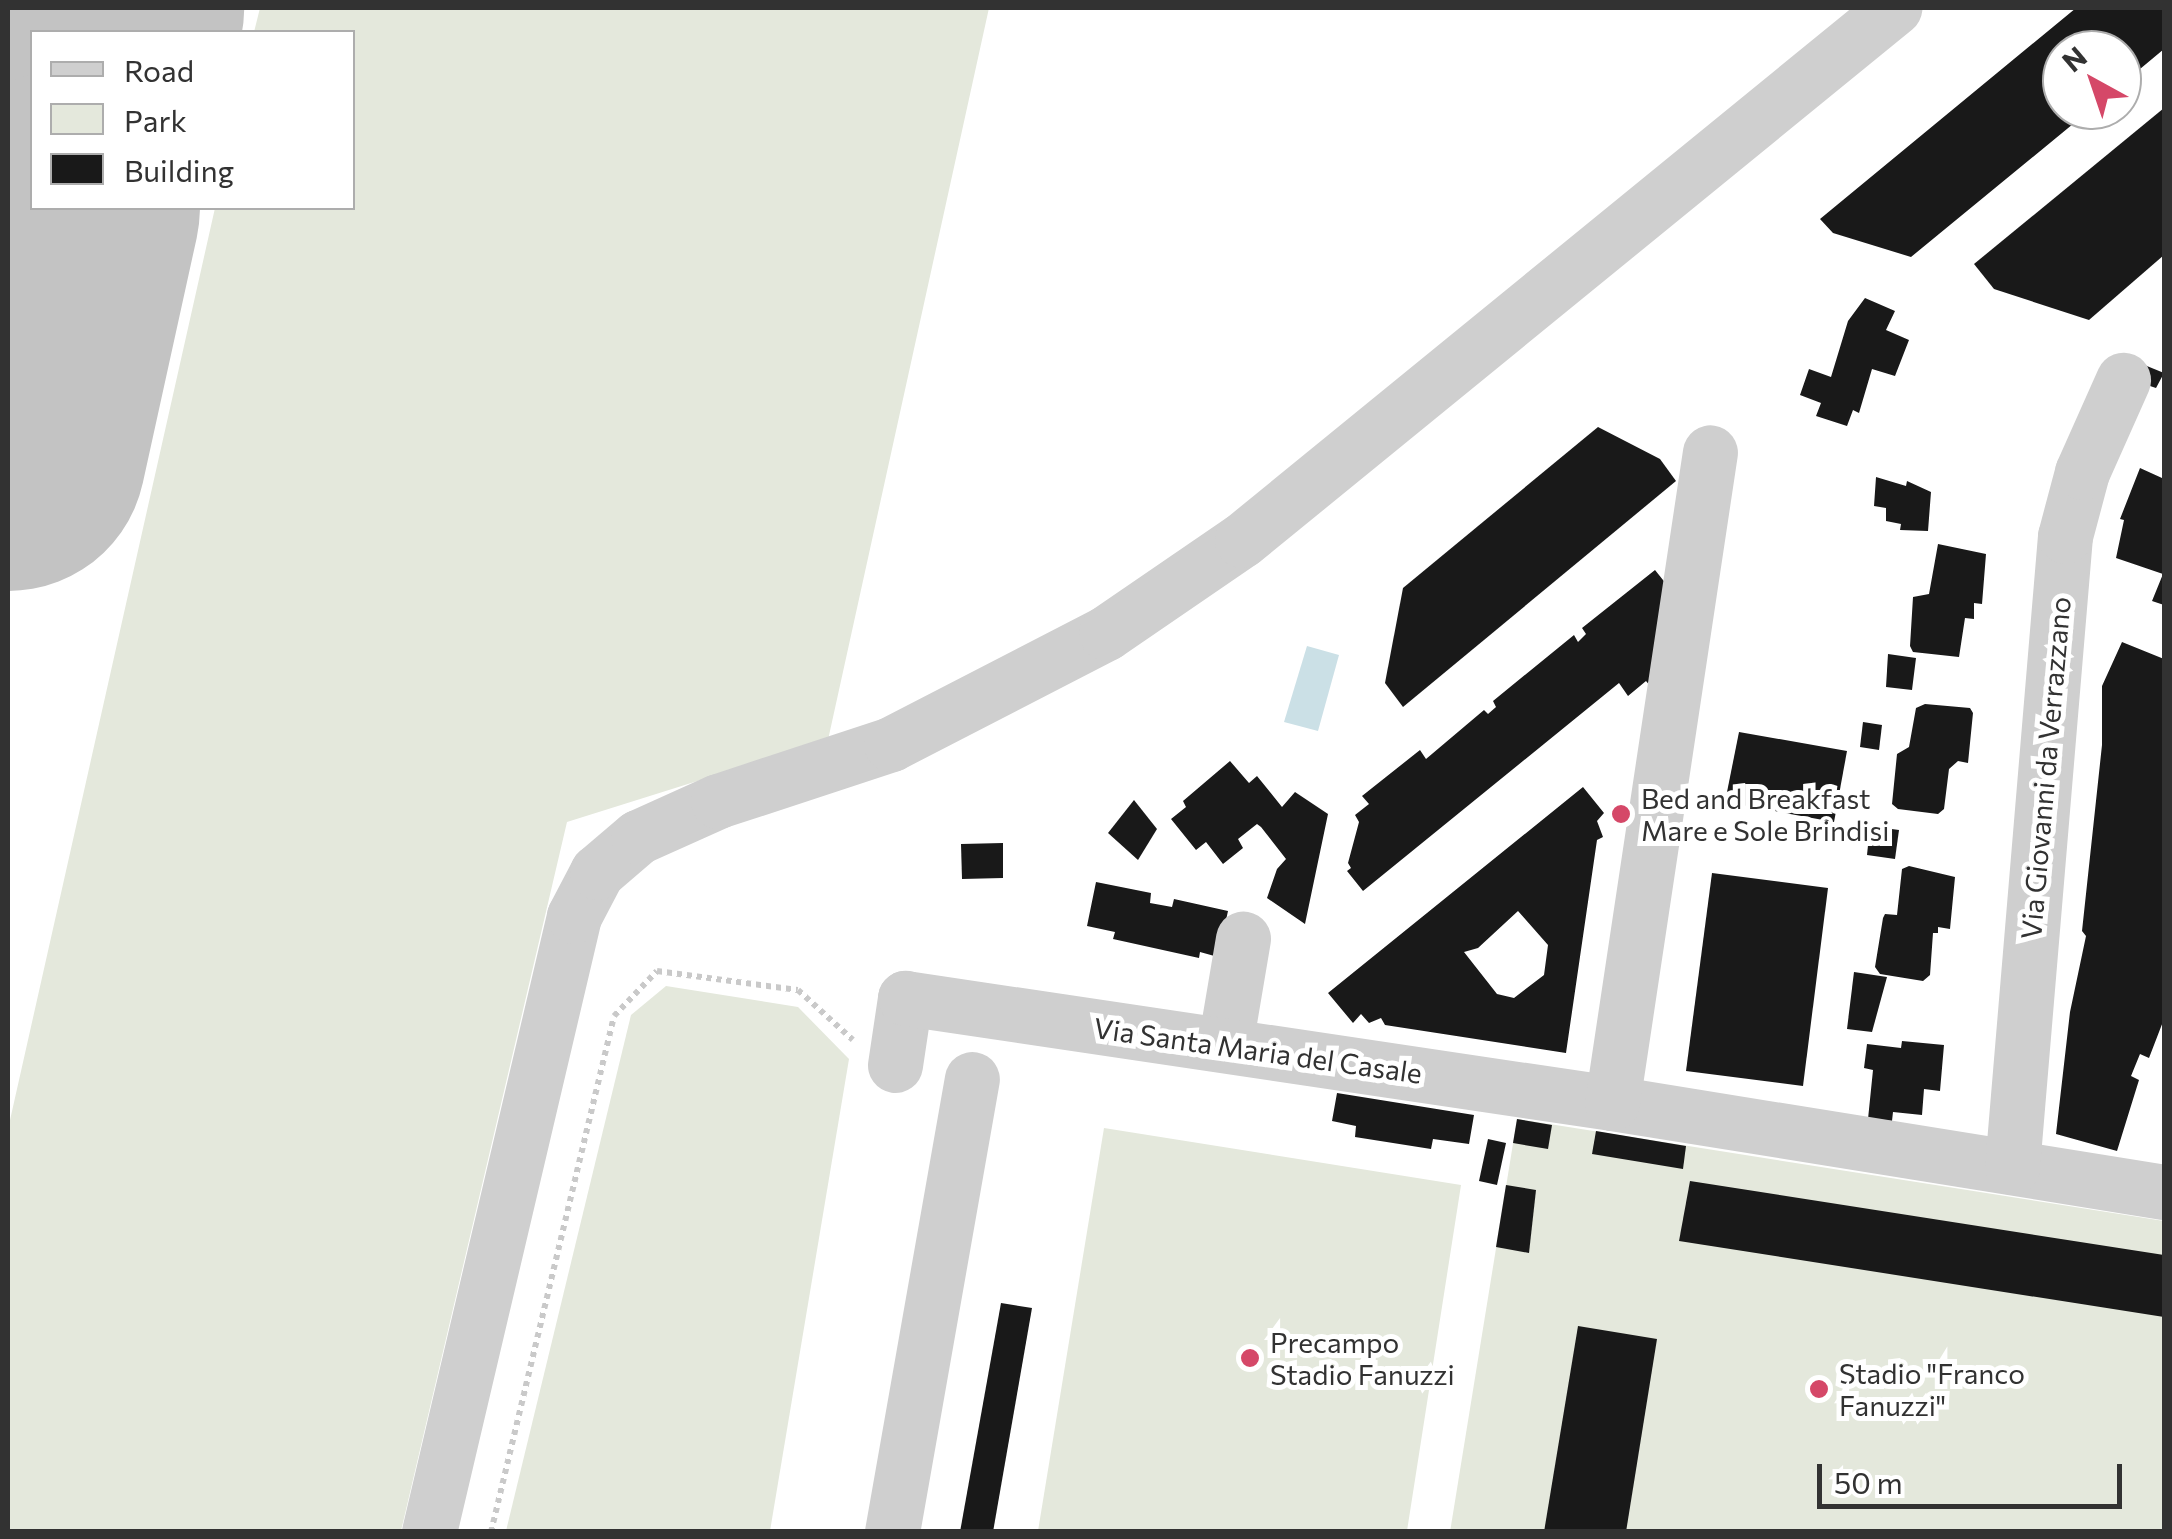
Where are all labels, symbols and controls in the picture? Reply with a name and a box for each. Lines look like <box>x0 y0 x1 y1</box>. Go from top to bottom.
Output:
legend <box>30 30 355 210</box>
north arrow <box>2042 30 2142 130</box>
text: N <box>2055 39 2093 78</box>
text: Road <box>124 51 194 88</box>
text: Park <box>124 101 187 138</box>
text: Building <box>124 151 234 188</box>
street label: Via Giovanni da Verrazzano <box>2013 595 2077 941</box>
place label: Bed and Breakfast Mare e Sole Brindisi <box>1641 781 1889 847</box>
marker: Bed and Breakfast Mare e Sole Brindisi <box>1610 803 1632 825</box>
street label: Via Santa Maria del Casale <box>1092 1010 1424 1090</box>
place label: Precampo Stadio Fanuzzi <box>1270 1325 1455 1391</box>
marker: Precampo Stadio Fanuzzi <box>1239 1347 1261 1369</box>
place label: Stadio "Franco Fanuzzi" <box>1839 1356 2025 1422</box>
marker: Stadio "Franco Fanuzzi" <box>1808 1378 1830 1400</box>
scale bar <box>1822 1444 2127 1506</box>
text: 50 m <box>1834 1463 1903 1500</box>

